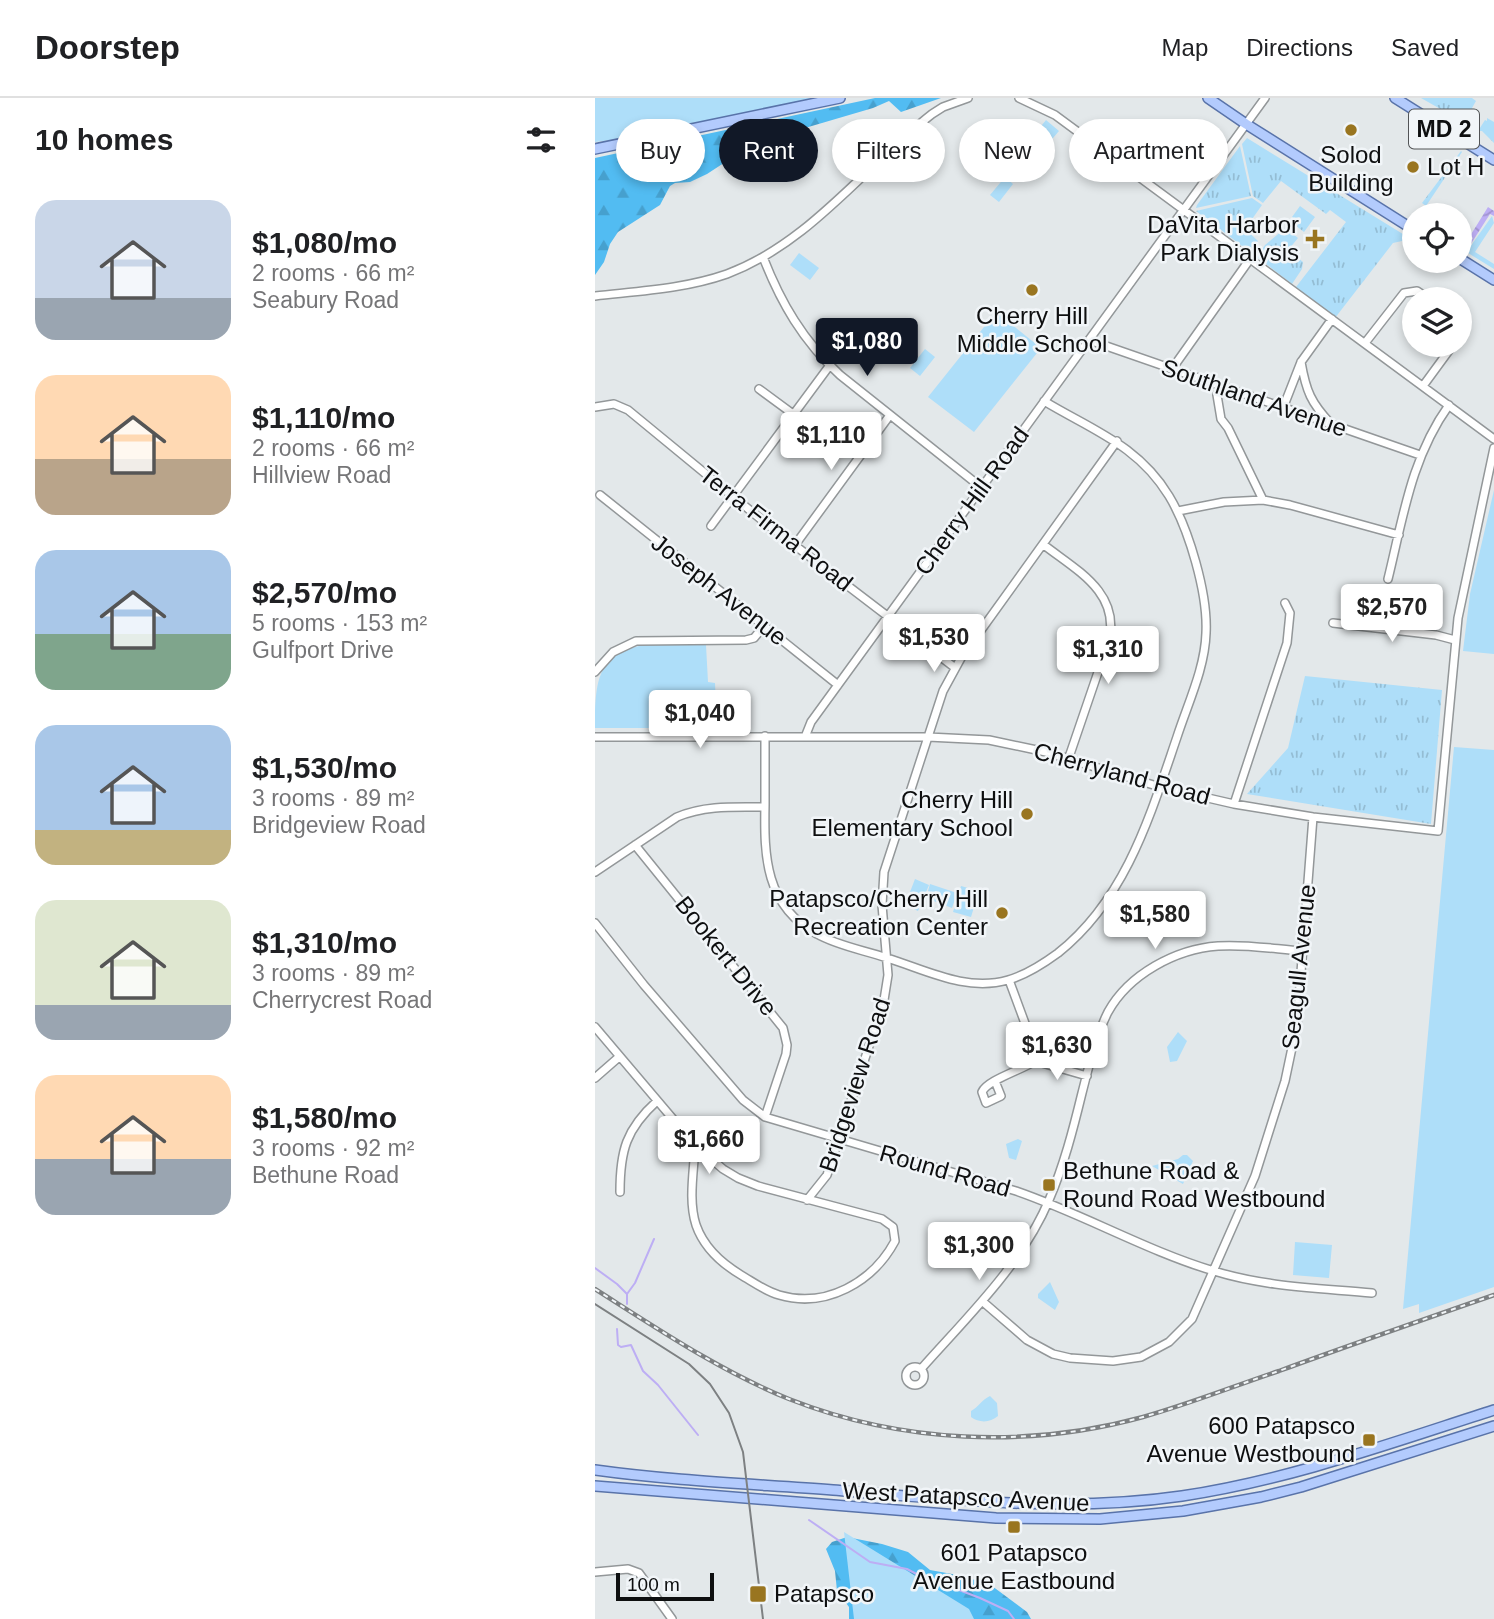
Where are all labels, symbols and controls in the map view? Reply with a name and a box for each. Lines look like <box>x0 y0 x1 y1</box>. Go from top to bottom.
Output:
text: Doorstep <box>35 29 180 66</box>
text: Map <box>1162 34 1208 61</box>
text: Directions <box>1246 34 1353 61</box>
text: Saved <box>1391 34 1459 61</box>
road number: MD 2 <box>1409 110 1479 148</box>
chip: Buy <box>616 119 705 182</box>
chip: Rent <box>719 119 818 182</box>
chip: Filters <box>832 119 945 182</box>
chip: New <box>959 119 1055 182</box>
chip: Apartment <box>1069 119 1228 182</box>
icon: filters <box>522 121 560 159</box>
marker: Solod Building <box>1343 122 1359 138</box>
text: 10 homes <box>35 123 173 156</box>
place label: Solod Building <box>1308 141 1394 196</box>
place label: Lot H <box>1427 153 1484 180</box>
marker: Lot H <box>1405 159 1421 175</box>
map controls <box>1402 203 1472 357</box>
button: locate <box>1402 203 1472 273</box>
place label: DaVita Harbor Park Dialysis <box>1147 211 1299 266</box>
text: $1,080/mo <box>252 226 397 259</box>
icon: home <box>91 228 175 312</box>
marker: DaVita Harbor Park Dialysis <box>1305 229 1325 249</box>
text: 2 rooms · 66 m² <box>252 260 414 286</box>
marker: Cherry Hill Middle School <box>1024 282 1040 298</box>
text: Seabury Road <box>252 287 399 313</box>
button: layers <box>1402 287 1472 357</box>
place label: Cherry Hill Middle School <box>957 302 1107 357</box>
pin: $1,080 <box>810 318 924 378</box>
text: $1,080 <box>832 328 902 354</box>
street label: Southland Avenue <box>1158 353 1350 442</box>
text: $1,110/mo <box>252 401 395 434</box>
icon: home <box>91 403 175 487</box>
pin: $1,110 <box>774 412 888 472</box>
text: $1,110 <box>796 422 866 448</box>
street label: Cherry Hill Road <box>909 422 1034 580</box>
text: 2 rooms · 66 m² <box>252 435 414 461</box>
street label: Terra Firma Road <box>694 460 858 597</box>
text: Hillview Road <box>252 462 391 488</box>
street label: Joseph Avenue <box>646 529 792 651</box>
text: $2,570/mo <box>252 576 397 609</box>
icon: home <box>91 578 175 662</box>
pin: $2,570 <box>1335 584 1449 644</box>
text: $2,570 <box>1357 594 1427 620</box>
text: 5 rooms · 153 m² <box>252 610 427 636</box>
pin: $1,530 <box>877 614 991 674</box>
text: $1,530 <box>899 624 969 650</box>
pin: $1,310 <box>1051 626 1165 686</box>
text: $1,310 <box>1073 636 1143 662</box>
text: Gulfport Drive <box>252 637 394 663</box>
pin: $1,040 <box>643 690 757 750</box>
text: $1,040 <box>665 700 735 726</box>
street label: Cherryland Road <box>1031 737 1213 810</box>
text: $1,530/mo <box>252 751 397 784</box>
icon: home <box>91 753 175 837</box>
text: 3 rooms · 89 m² <box>252 785 414 811</box>
place label: Cherry Hill Elementary School <box>812 786 1013 841</box>
marker: Cherry Hill Elementary School <box>1019 806 1035 822</box>
text: Bridgeview Road <box>252 812 426 838</box>
street label: Seagull Avenue <box>1276 883 1321 1051</box>
place label: Patapsco/Cherry Hill Recreation Center <box>769 885 988 940</box>
street label: Bookert Drive <box>670 891 783 1021</box>
pin: $1,580 <box>1098 892 1212 951</box>
text: $1,580 <box>1120 901 1190 927</box>
marker: Patapsco/Cherry Hill Recreation Center <box>994 905 1010 921</box>
text: $1,310/mo <box>252 926 397 959</box>
icon: home <box>91 928 175 1012</box>
text: 3 rooms · 89 m² <box>252 960 414 986</box>
text: Cherrycrest Road <box>252 987 432 1013</box>
street label: Bridgeview Road <box>814 994 895 1175</box>
pin: $1,630 <box>1000 1023 1114 1082</box>
text: $1,630 <box>1022 1032 1092 1058</box>
text: $1,580/mo <box>252 1101 397 1134</box>
icon: home <box>91 1103 175 1187</box>
pin: $1,660 <box>652 1116 766 1176</box>
text: $1,660 <box>674 1126 744 1152</box>
text: 3 rooms · 92 m² <box>252 1135 414 1161</box>
street label: Round Road <box>877 1139 1014 1202</box>
place label: Bethune Road & Round Road Westbound <box>1063 1157 1325 1212</box>
text: Bethune Road <box>252 1162 399 1188</box>
marker: Bethune Road & Round Road Westbound <box>1041 1177 1057 1193</box>
pin: $1,300 <box>922 1222 1036 1282</box>
text: $1,300 <box>944 1232 1014 1258</box>
place label: 600 Patapsco Avenue Westbound <box>1146 1412 1355 1467</box>
marker: 600 Patapsco Avenue Westbound <box>1361 1432 1377 1448</box>
street label: West Patapsco Avenue <box>842 1477 1090 1516</box>
marker: 601 Patapsco Avenue Eastbound <box>1006 1519 1022 1535</box>
place label: 601 Patapsco Avenue Eastbound <box>913 1539 1115 1594</box>
scale bar <box>616 1570 714 1602</box>
text: 100 m <box>627 1574 680 1595</box>
place label: Patapsco <box>774 1580 874 1607</box>
marker: Patapsco <box>748 1584 768 1604</box>

